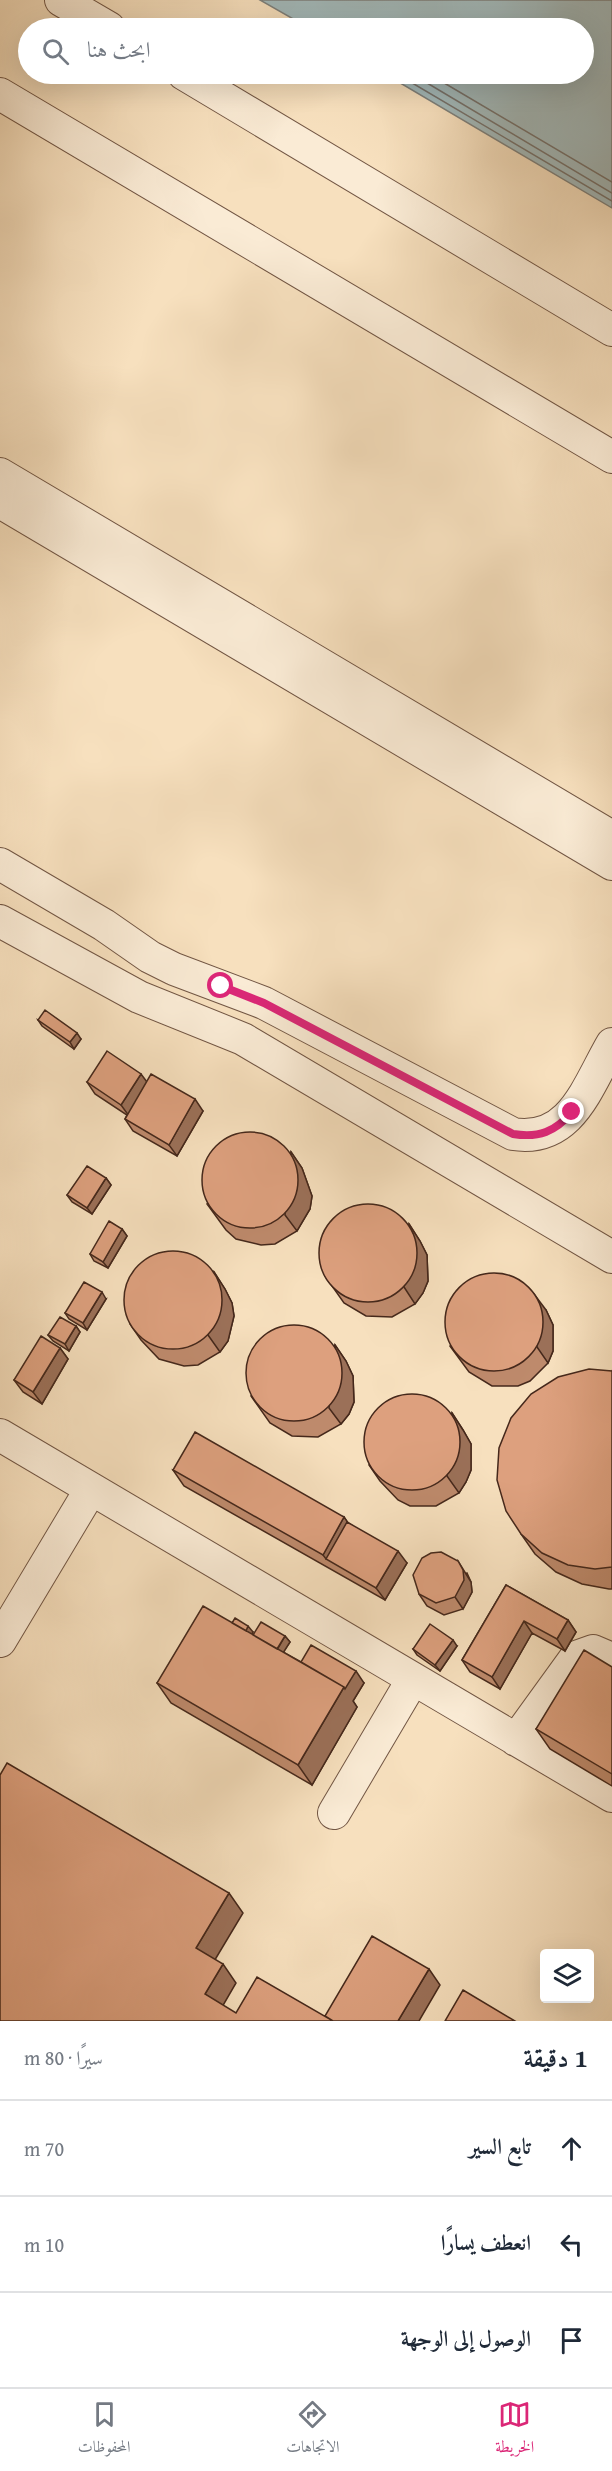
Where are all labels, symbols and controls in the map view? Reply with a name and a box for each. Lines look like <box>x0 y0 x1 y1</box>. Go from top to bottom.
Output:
search box <box>18 18 594 84</box>
text: ابحث هنا <box>87 33 151 65</box>
icon: search <box>39 35 72 68</box>
route start <box>207 972 233 998</box>
route end <box>558 1098 584 1124</box>
map controls <box>540 1949 594 2003</box>
button: layers <box>540 1949 594 2003</box>
text: 1 دقيقة <box>523 2038 588 2077</box>
text: سيرًا · 80 m <box>24 2043 103 2072</box>
text: تابع السير <box>469 2130 531 2162</box>
icon: ahead <box>555 2132 588 2165</box>
text: 70 m <box>24 2134 64 2163</box>
text: انعطف يسارًا <box>441 2226 531 2258</box>
icon: left <box>555 2228 588 2261</box>
text: 10 m <box>24 2230 64 2259</box>
text: الوصول إلى الوجهة <box>401 2322 531 2354</box>
icon: arrive <box>555 2324 588 2357</box>
tab: المحفوظات <box>78 2398 131 2462</box>
tab: الاتجاهات <box>286 2398 340 2462</box>
tab: الخريطة <box>495 2398 534 2462</box>

